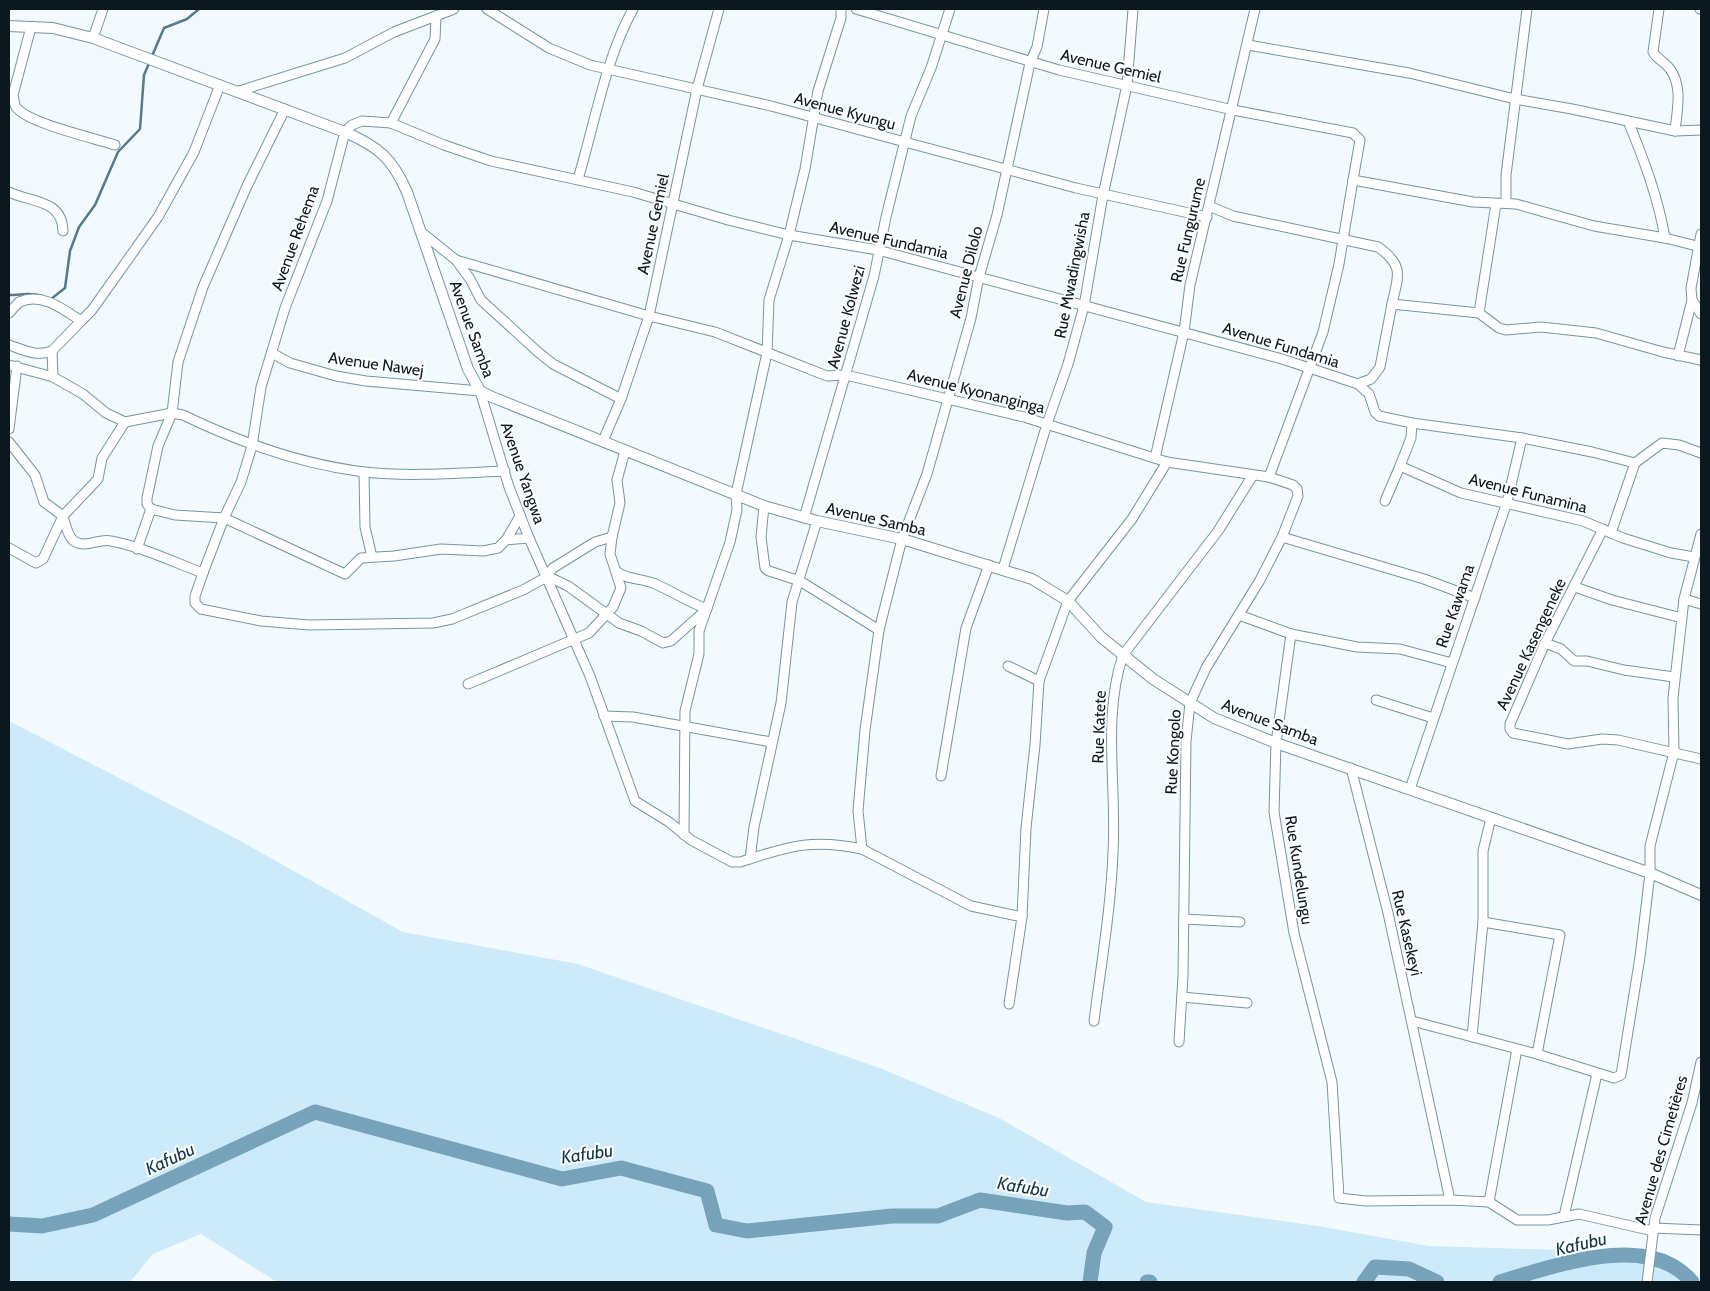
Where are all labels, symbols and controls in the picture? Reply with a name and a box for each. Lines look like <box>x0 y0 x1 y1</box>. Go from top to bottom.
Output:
street label: Avenue Gemiel <box>1059 45 1163 87</box>
street label: Avenue Kyungu <box>792 88 898 134</box>
street label: Avenue Gemiel <box>633 172 673 276</box>
street label: Rue Fungurume <box>1167 176 1209 284</box>
street label: Avenue Rehema <box>267 183 323 293</box>
street label: Rue Mwadingwisha <box>1050 210 1094 340</box>
street label: Avenue Fundamia <box>828 217 950 263</box>
street label: Avenue Dilolo <box>945 224 987 320</box>
street label: Avenue Kolwezi <box>823 263 869 371</box>
street label: Avenue Samba <box>446 278 498 380</box>
street label: Avenue Fundamia <box>1220 318 1342 372</box>
street label: Avenue Nawej <box>327 348 425 380</box>
street label: Avenue Kyonanginga <box>905 365 1047 417</box>
street label: Avenue Yangwa <box>497 420 549 527</box>
street label: Avenue Funamina <box>1467 469 1589 517</box>
street label: Avenue Samba <box>824 498 928 540</box>
street label: Rue Kawama <box>1432 561 1478 650</box>
street label: Avenue Kasengeneke <box>1492 575 1570 713</box>
street label: Rue Katete <box>1088 690 1110 764</box>
street label: Avenue Samba <box>1219 695 1321 749</box>
street label: Rue Kongolo <box>1161 709 1185 795</box>
street label: Rue Kundelungu <box>1281 814 1317 926</box>
street label: Rue Kasekeyi <box>1388 888 1426 978</box>
street label: Avenue des Cimetières <box>1631 1073 1691 1227</box>
water label: Kafubu <box>142 1138 198 1180</box>
water label: Kafubu <box>560 1139 614 1169</box>
water label: Kafubu <box>996 1172 1050 1202</box>
water label: Kafubu <box>1553 1227 1609 1261</box>

